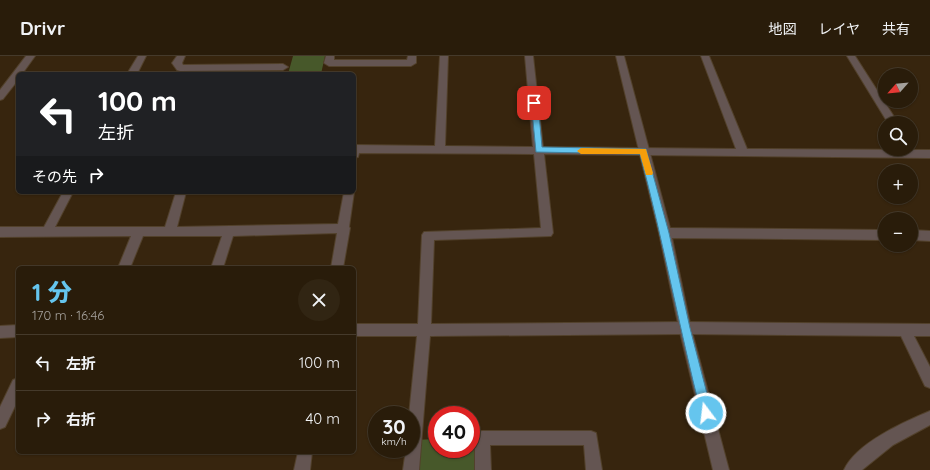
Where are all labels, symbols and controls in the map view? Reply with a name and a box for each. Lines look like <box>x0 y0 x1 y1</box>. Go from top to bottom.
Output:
text: Drivr <box>20 16 65 40</box>
text: 地図 <box>768 20 796 38</box>
text: レイヤ <box>818 20 860 38</box>
text: 共有 <box>882 20 910 38</box>
north arrow <box>878 68 918 108</box>
map controls <box>878 68 918 252</box>
text: 100 m <box>98 83 177 118</box>
pin <box>517 86 551 120</box>
icon: left <box>32 88 84 140</box>
icon: arrive <box>523 92 545 114</box>
button: search <box>878 116 918 156</box>
text: 左折 <box>98 121 134 144</box>
icon: right <box>85 164 107 186</box>
button: + <box>878 164 918 204</box>
text: その先 <box>32 167 77 186</box>
button: − <box>878 212 918 252</box>
text: 1 分 <box>32 277 72 307</box>
button: close <box>298 279 340 321</box>
text: 170 m · 16:46 <box>32 307 104 323</box>
icon: left <box>32 352 54 374</box>
text: 100 m <box>299 353 340 372</box>
text: 左折 <box>66 354 96 373</box>
position arrow <box>685 392 727 434</box>
speed limit sign: 40 <box>428 406 480 458</box>
icon: right <box>32 408 54 430</box>
text: 40 m <box>305 409 340 428</box>
text: 右折 <box>66 410 96 429</box>
text: 30 <box>382 414 406 439</box>
text: km/h <box>381 435 407 448</box>

